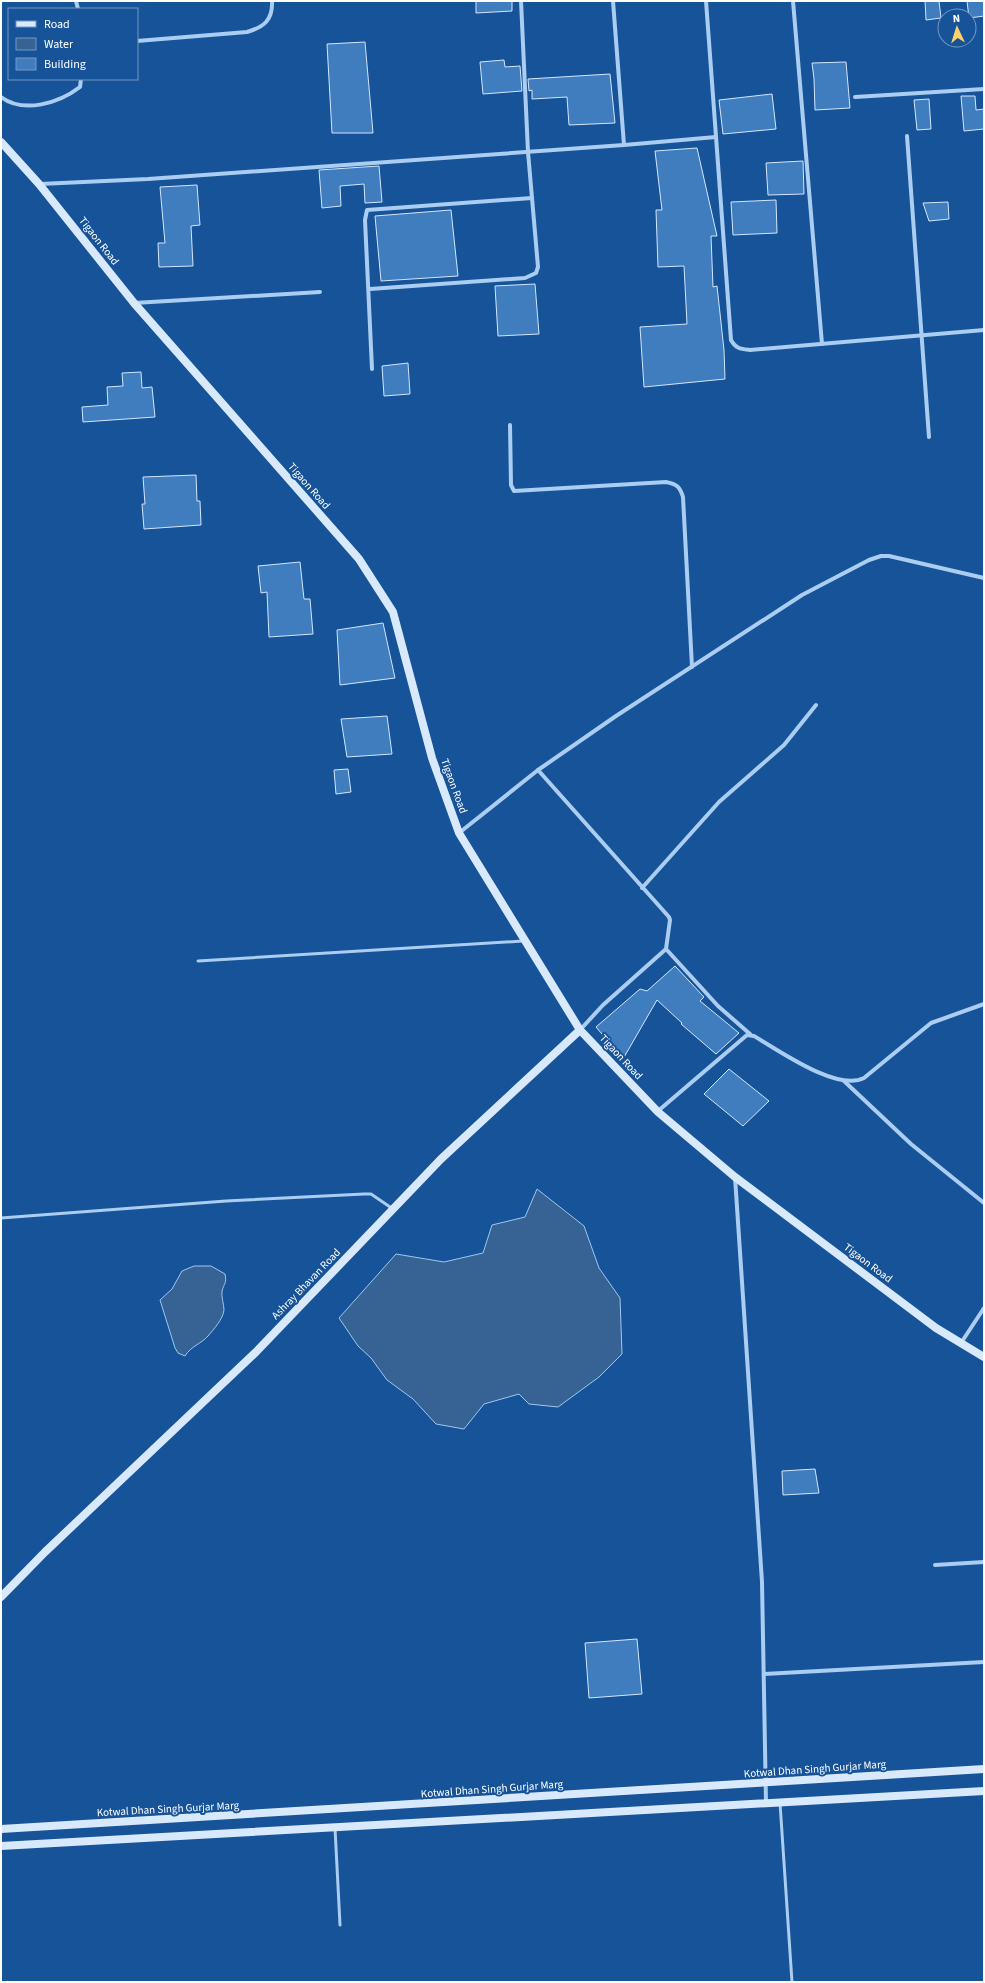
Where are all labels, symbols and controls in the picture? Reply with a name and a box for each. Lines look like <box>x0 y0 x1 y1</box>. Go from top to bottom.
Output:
legend <box>8 8 138 80</box>
north arrow <box>937 8 977 48</box>
text: N <box>952 11 961 26</box>
text: Road <box>44 16 70 33</box>
text: Water <box>44 36 74 53</box>
text: Building <box>44 56 86 73</box>
street label: Tigaon Road <box>75 214 123 268</box>
street label: Tigaon Road <box>285 459 333 513</box>
street label: Tigaon Road <box>437 757 471 815</box>
street label: Tigaon Road <box>596 1031 646 1083</box>
street label: Tigaon Road <box>841 1240 895 1286</box>
street label: Ashray Bhavan Road <box>268 1245 344 1323</box>
street label: Kotwal Dhan Singh Gurjar Marg <box>743 1757 887 1781</box>
street label: Kotwal Dhan Singh Gurjar Marg <box>420 1777 564 1801</box>
street label: Kotwal Dhan Singh Gurjar Marg <box>96 1798 240 1820</box>

